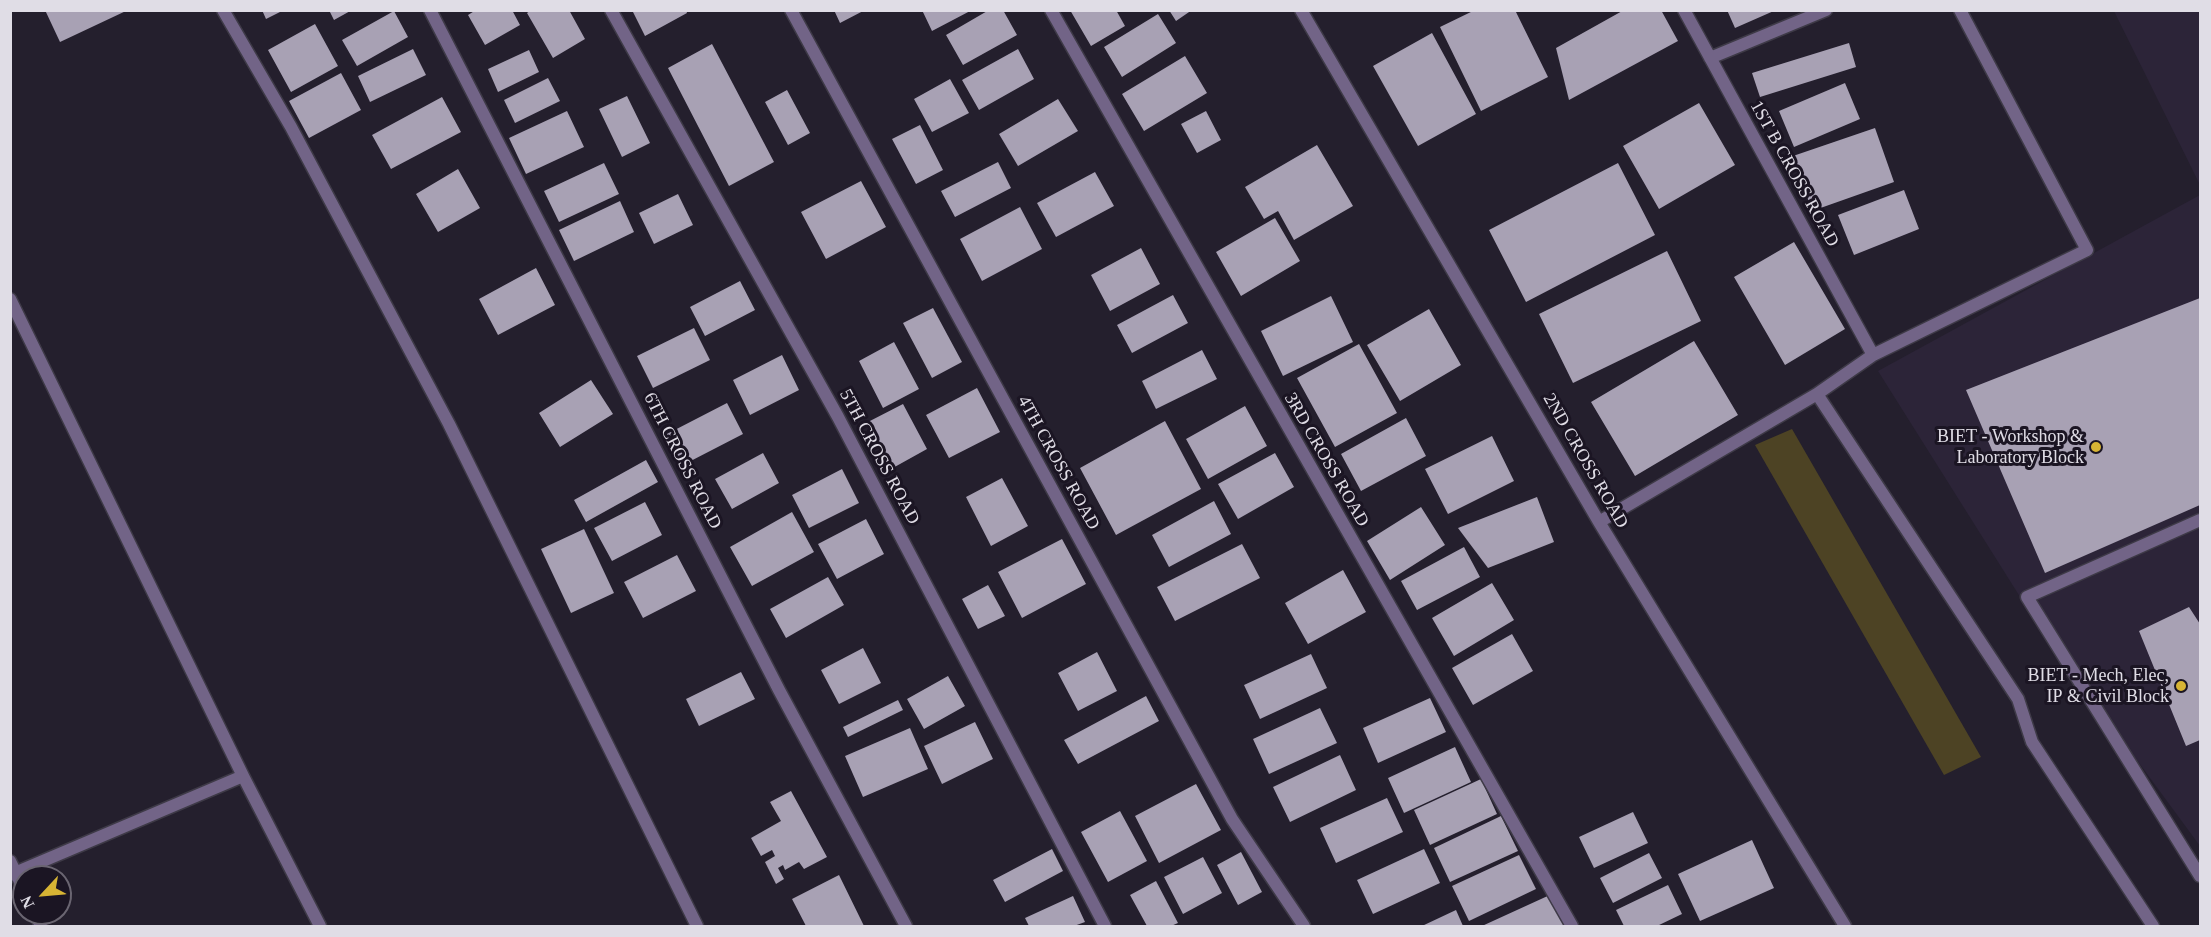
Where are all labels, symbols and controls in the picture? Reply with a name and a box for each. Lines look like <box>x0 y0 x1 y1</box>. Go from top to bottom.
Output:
street label: 1ST B CROSS ROAD <box>1745 97 1843 251</box>
street label: 5TH CROSS ROAD <box>834 386 924 528</box>
street label: 6TH CROSS ROAD <box>638 389 726 533</box>
street label: 3RD CROSS ROAD <box>1279 389 1373 531</box>
street label: 2ND CROSS ROAD <box>1538 390 1632 532</box>
street label: 4TH CROSS ROAD <box>1012 392 1104 534</box>
place label: BIET - Workshop & Laboratory Block <box>1937 426 2084 468</box>
marker: BIET - Workshop & Laboratory Block <box>2089 440 2103 454</box>
place label: BIET - Mech, Elec, IP & Civil Block <box>2028 665 2169 708</box>
marker: BIET - Mech, Elec, IP & Civil Block <box>2174 679 2188 693</box>
north arrow <box>12 865 72 925</box>
text: N <box>17 893 37 911</box>

